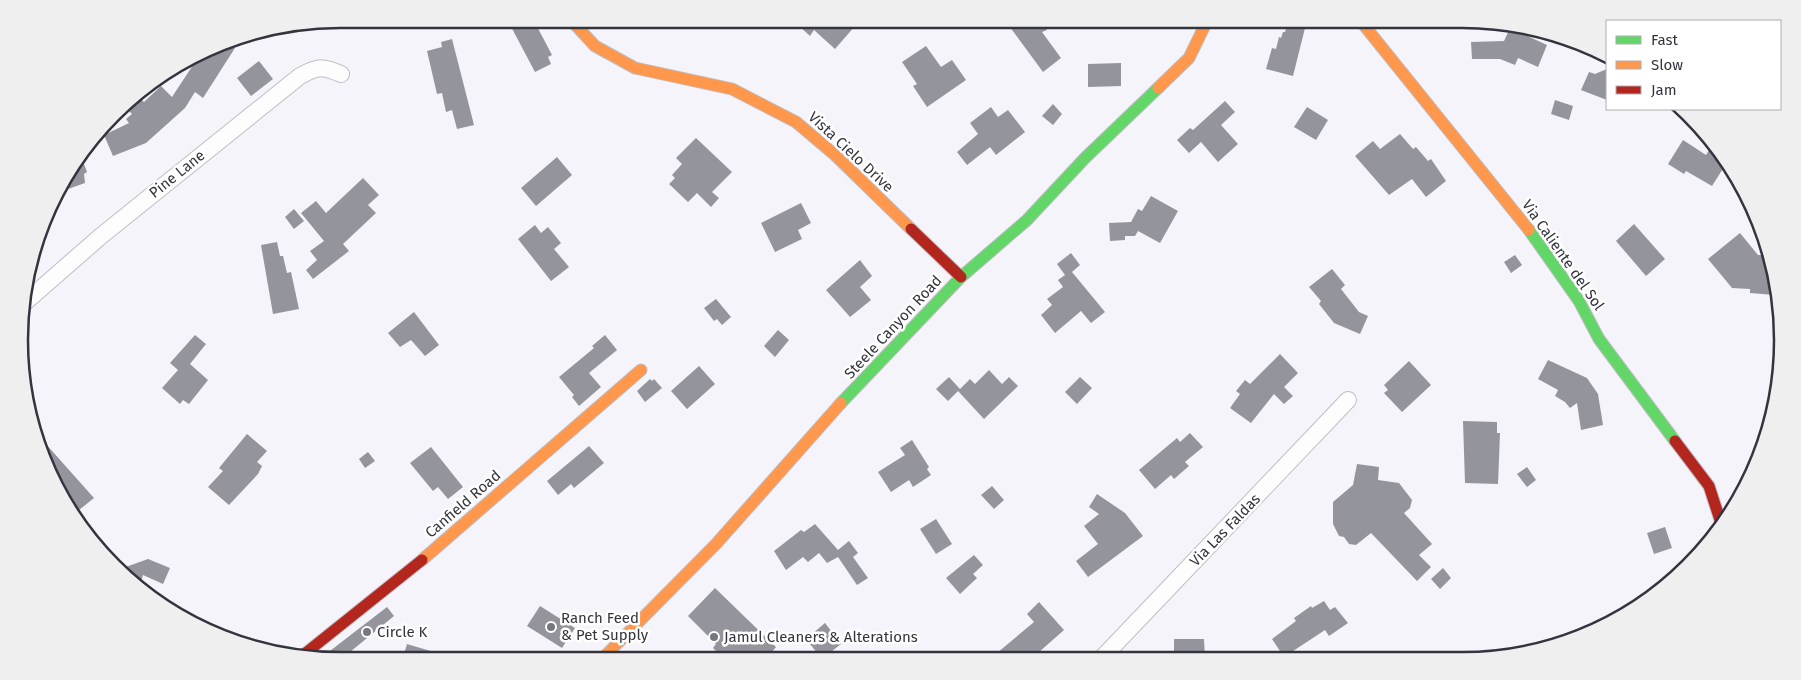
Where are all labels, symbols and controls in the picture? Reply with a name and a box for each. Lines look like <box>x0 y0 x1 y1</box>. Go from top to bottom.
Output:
legend <box>1606 20 1781 110</box>
text: Fast <box>1651 31 1678 49</box>
text: Slow <box>1651 56 1683 74</box>
text: Jam <box>1651 81 1677 99</box>
street label: Vista Cielo Drive <box>805 108 897 196</box>
street label: Pine Lane <box>146 146 208 202</box>
street label: Via Caliente del Sol <box>1518 196 1608 314</box>
street label: Steele Canyon Road <box>840 272 946 382</box>
street label: Canfield Road <box>422 466 504 542</box>
street label: Via Las Faldas <box>1186 490 1264 570</box>
place label: Ranch Feed & Pet Supply <box>561 609 649 644</box>
marker: Ranch Feed & Pet Supply <box>545 621 557 633</box>
place label: Circle K <box>377 623 428 641</box>
marker: Circle K <box>361 626 373 638</box>
place label: Jamul Cleaners & Alterations <box>724 628 918 646</box>
marker: Jamul Cleaners & Alterations <box>708 631 720 643</box>

